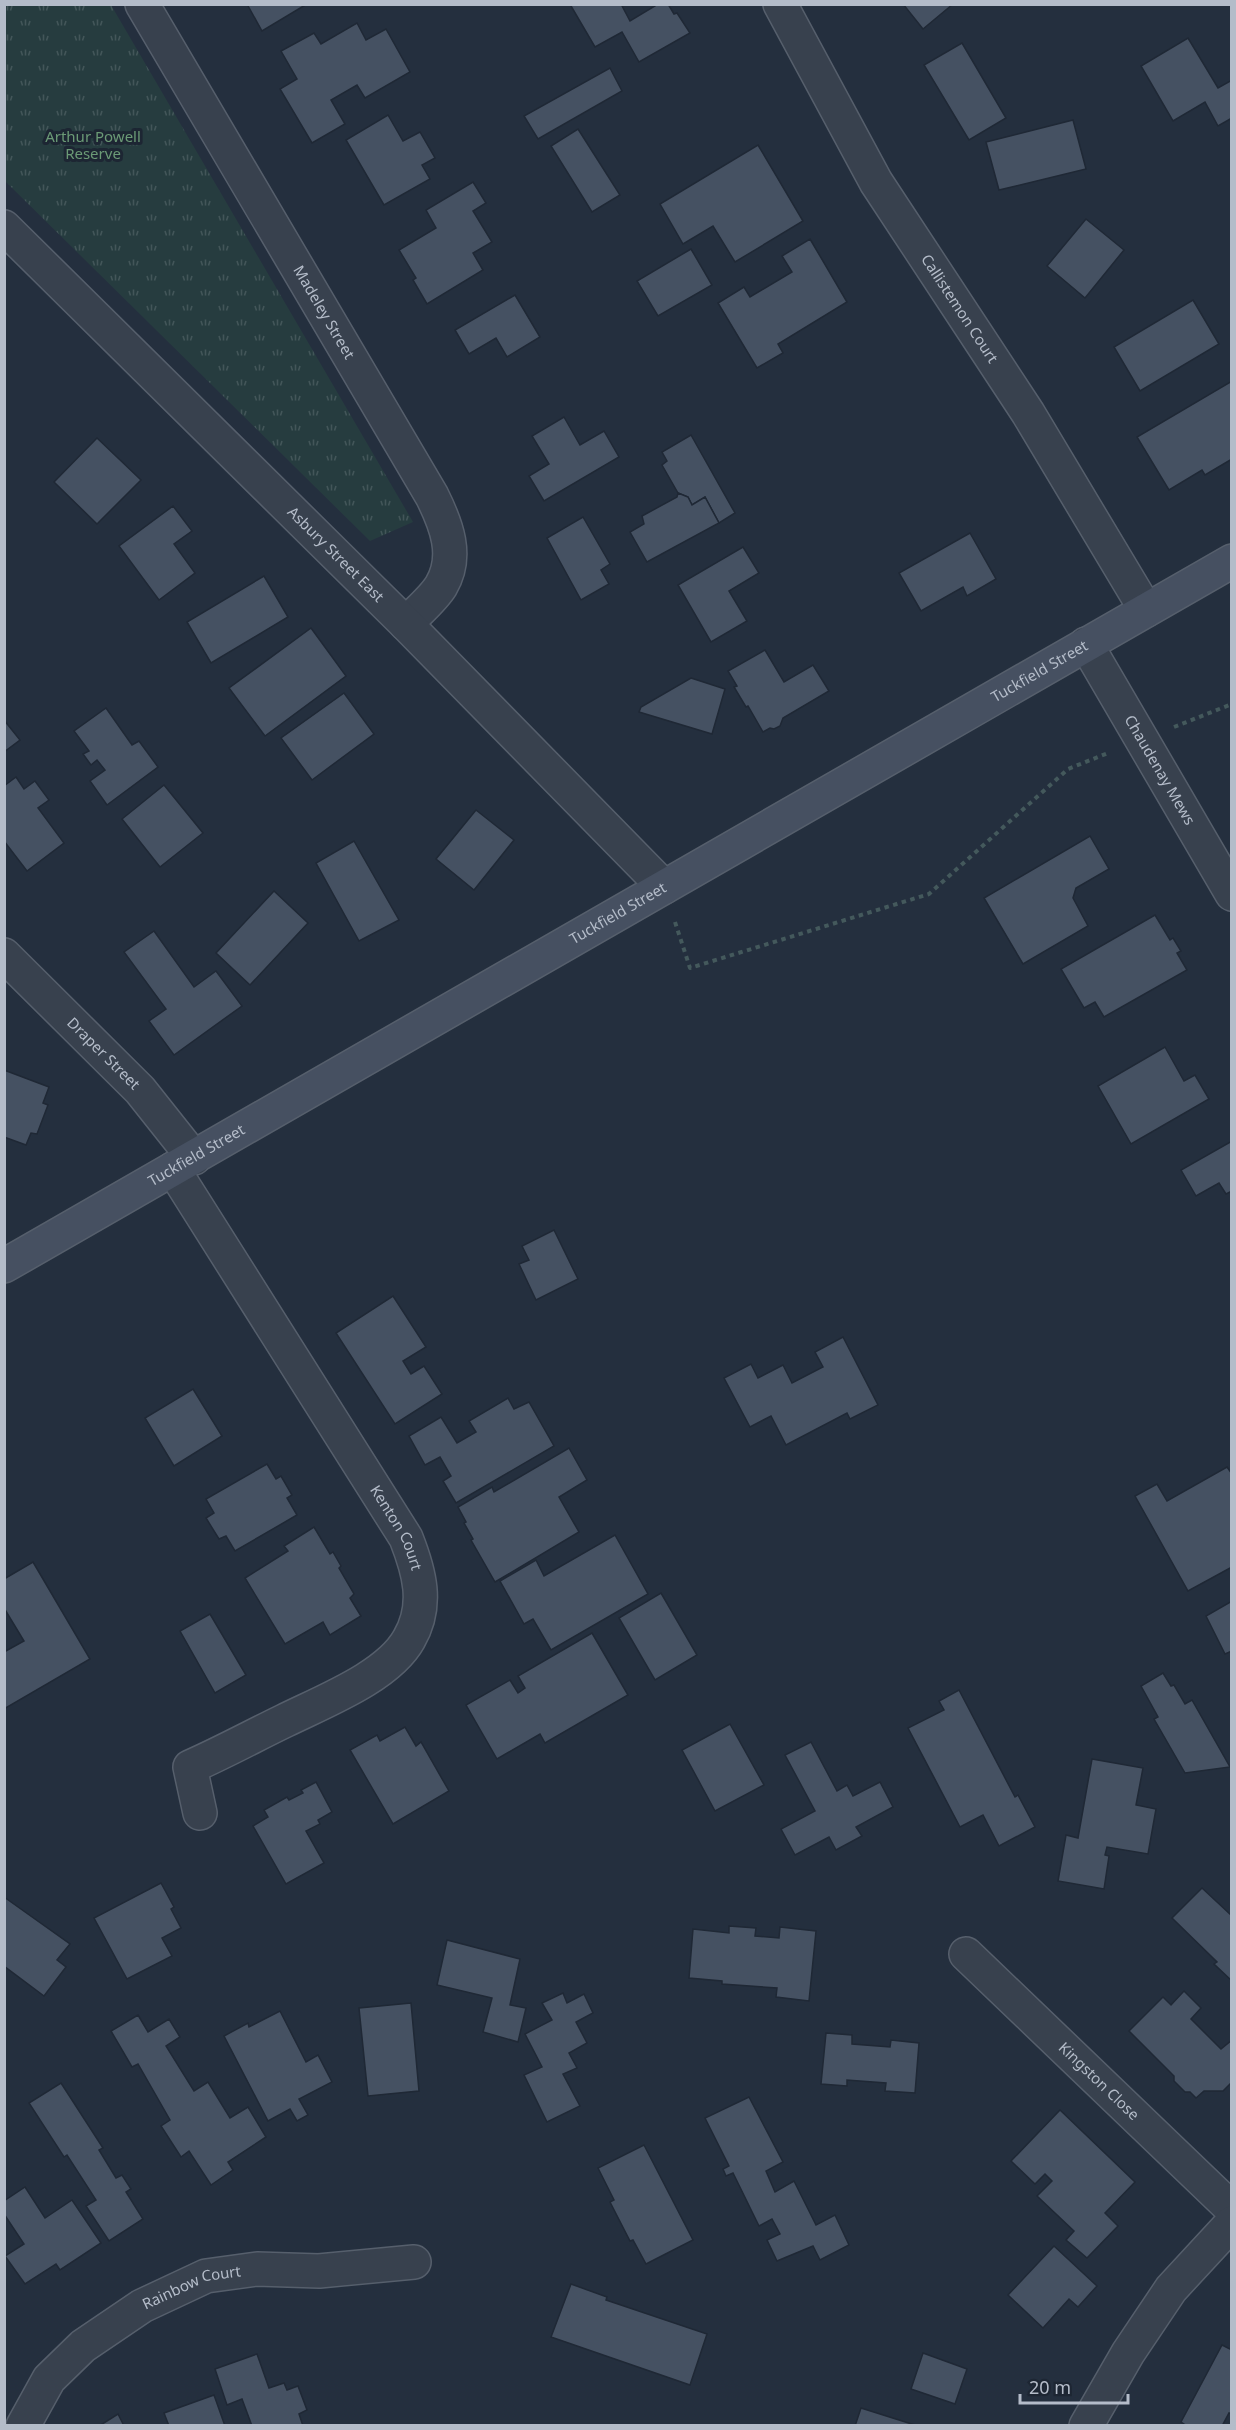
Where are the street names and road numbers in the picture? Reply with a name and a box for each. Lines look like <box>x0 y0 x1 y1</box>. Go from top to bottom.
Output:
street label: Callistemon Court <box>917 250 1004 367</box>
street label: Madeley Street <box>289 261 360 363</box>
street label: Asbury Street East <box>284 502 389 606</box>
street label: Tuckfield Street <box>987 635 1092 706</box>
street label: Chaudenay Mews <box>1121 711 1200 828</box>
street label: Tuckfield Street <box>565 877 670 948</box>
street label: Draper Street <box>63 1012 145 1094</box>
street label: Tuckfield Street <box>144 1119 249 1190</box>
street label: Kenton Court <box>366 1481 427 1573</box>
street label: Kingston Close <box>1055 2037 1144 2124</box>
street label: Rainbow Court <box>139 2260 242 2313</box>

